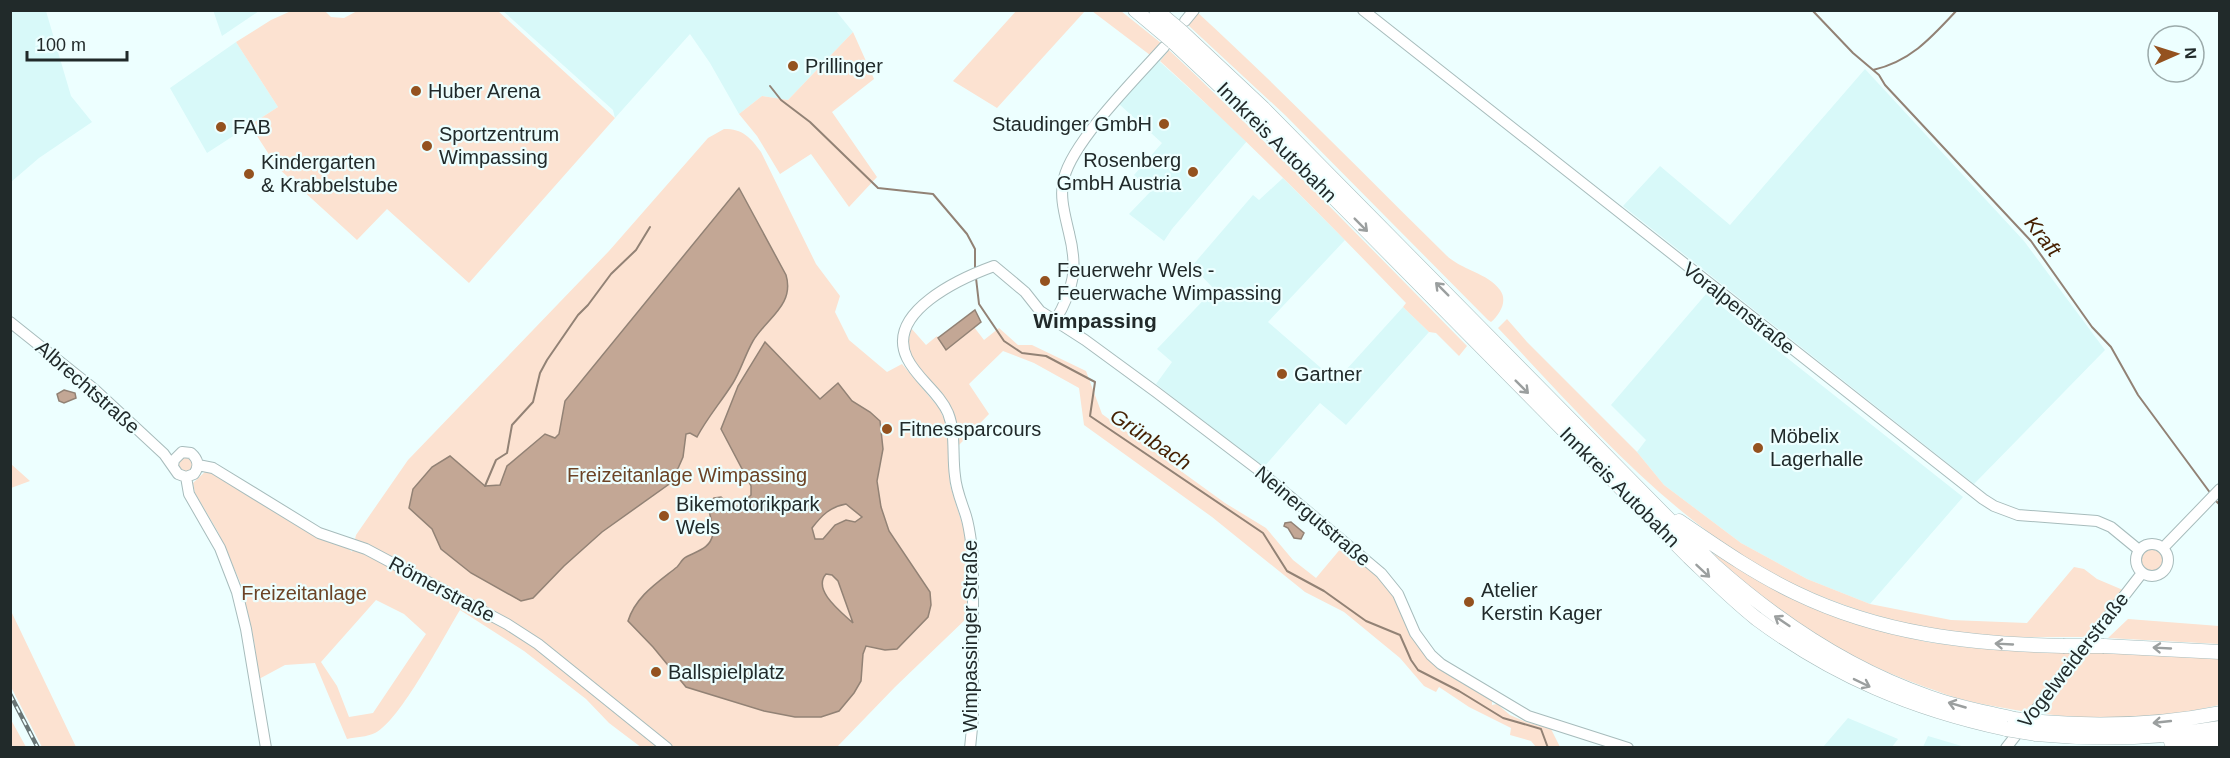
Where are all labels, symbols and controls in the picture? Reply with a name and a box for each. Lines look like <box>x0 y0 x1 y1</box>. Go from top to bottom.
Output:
scale bar <box>27 24 128 62</box>
north arrow <box>2146 24 2206 84</box>
text: 100 m <box>36 35 86 55</box>
text: N <box>2182 47 2199 59</box>
place label: Prillinger <box>805 55 883 77</box>
marker: Prillinger <box>786 59 800 73</box>
street label: Innkreis Autobahn <box>1213 78 1341 206</box>
place label: Huber Arena <box>428 80 541 102</box>
marker: Huber Arena <box>409 84 423 98</box>
place label: Staudinger GmbH <box>992 113 1152 135</box>
place label: FAB <box>233 116 271 138</box>
marker: Staudinger GmbH <box>1157 117 1171 131</box>
marker: FAB <box>214 120 228 134</box>
place label: Sportzentrum Wimpassing <box>439 123 559 168</box>
marker: Sportzentrum Wimpassing <box>420 139 434 153</box>
place label: Rosenberg GmbH Austria <box>1057 149 1182 194</box>
place label: Kindergarten & Krabbelstube <box>261 151 398 196</box>
marker: Rosenberg GmbH Austria <box>1186 165 1200 179</box>
marker: Kindergarten & Krabbelstube <box>242 167 256 181</box>
water label: Kraft <box>2020 211 2066 261</box>
one-way arrow <box>1353 217 1368 232</box>
street label: Voralpenstraße <box>1679 258 1799 358</box>
place label: Feuerwehr Wels - Feuerwache Wimpassing <box>1057 259 1282 304</box>
marker: Feuerwehr Wels - Feuerwache Wimpassing <box>1038 274 1052 288</box>
one-way arrow <box>1434 281 1449 296</box>
district label: Wimpassing <box>1033 309 1157 332</box>
street label: Albrechtstraße <box>32 336 144 438</box>
place label: Gartner <box>1294 363 1362 385</box>
marker: Gartner <box>1275 367 1289 381</box>
one-way arrow <box>1514 380 1529 395</box>
water label: Grünbach <box>1106 404 1196 474</box>
place label: Fitnessparcours <box>899 418 1041 440</box>
marker: Fitnessparcours <box>880 422 894 436</box>
street label: Innkreis Autobahn <box>1556 423 1684 551</box>
place label: Möbelix Lagerhalle <box>1770 425 1863 470</box>
marker: Möbelix Lagerhalle <box>1751 441 1765 455</box>
street label: Neinergutstraße <box>1251 461 1375 571</box>
park label: Freizeitanlage Wimpassing <box>567 464 807 486</box>
place label: Bikemotorikpark Wels <box>676 493 820 538</box>
marker: Bikemotorikpark Wels <box>657 509 671 523</box>
street label: Wimpassinger Straße <box>959 540 981 732</box>
street label: Römerstraße <box>385 552 499 626</box>
one-way arrow <box>1696 564 1711 578</box>
place label: Atelier Kerstin Kager <box>1481 579 1603 624</box>
park label: Freizeitanlage <box>241 582 367 604</box>
street label: Vogelweiderstraße <box>2013 588 2133 732</box>
marker: Atelier Kerstin Kager <box>1462 595 1476 609</box>
one-way arrow <box>1774 615 1791 627</box>
one-way arrow <box>1995 639 2015 650</box>
one-way arrow <box>2153 642 2173 653</box>
place label: Ballspielplatz <box>668 661 785 683</box>
marker: Ballspielplatz <box>649 665 663 679</box>
one-way arrow <box>1852 677 1870 689</box>
one-way arrow <box>1948 699 1967 710</box>
one-way arrow <box>2152 717 2172 728</box>

